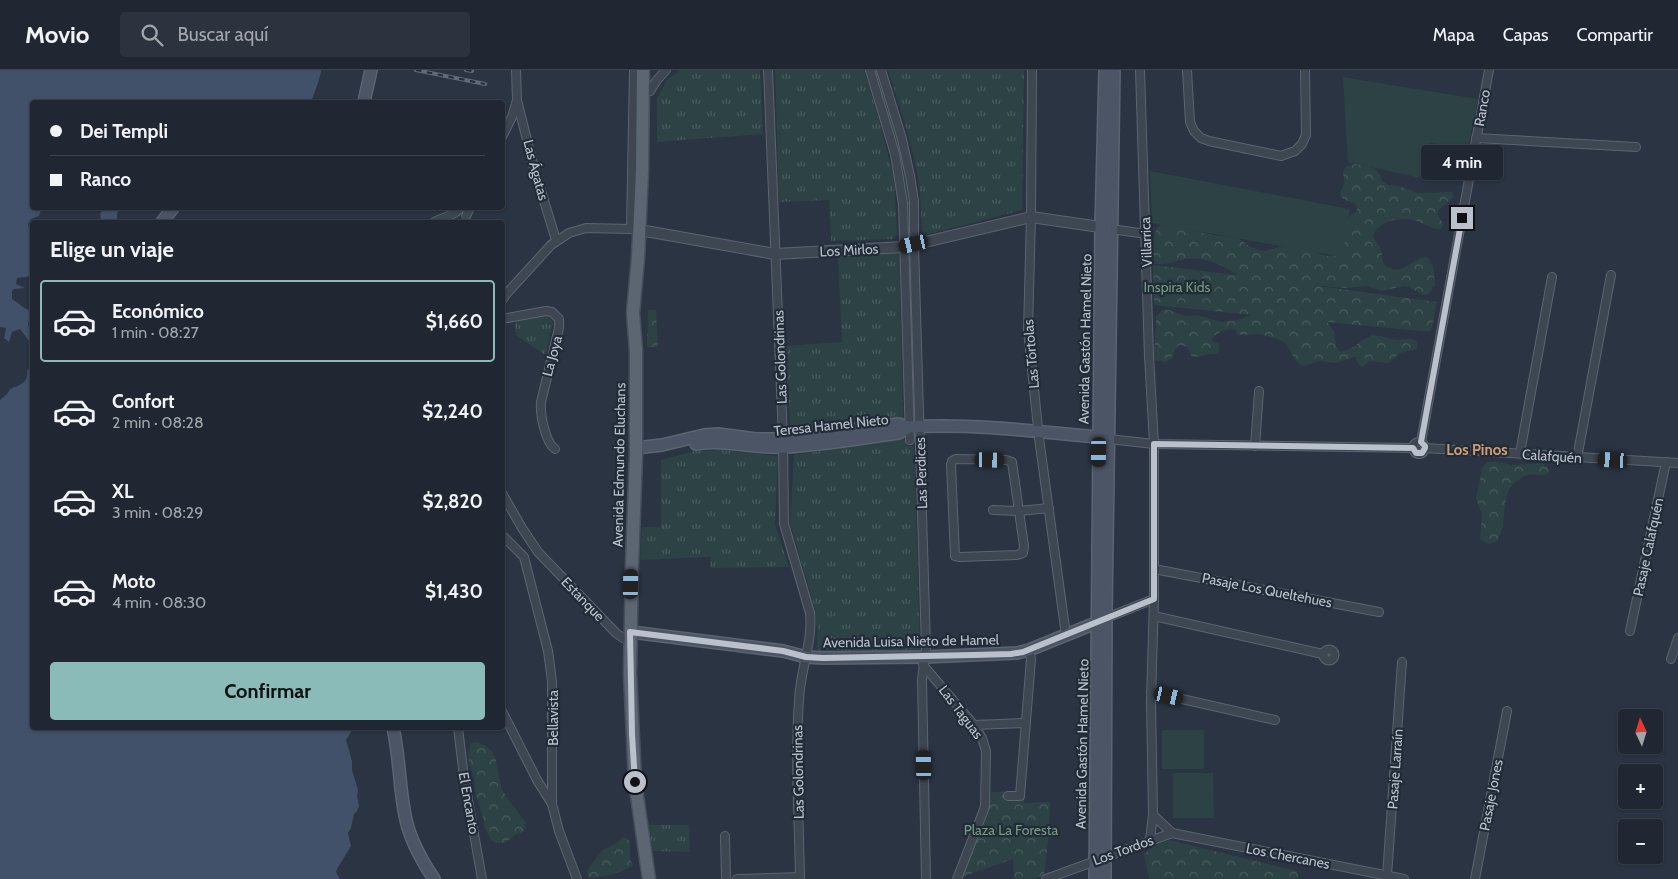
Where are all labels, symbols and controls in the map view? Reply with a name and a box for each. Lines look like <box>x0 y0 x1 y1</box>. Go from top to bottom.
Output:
search box <box>120 12 470 57</box>
text: Movio <box>25 20 90 49</box>
icon: search <box>138 21 166 49</box>
text: Buscar aquí <box>178 23 268 46</box>
text: Mapa <box>1433 24 1475 46</box>
text: Capas <box>1503 24 1549 46</box>
text: Compartir <box>1577 24 1653 46</box>
street label: Ranco <box>1470 88 1494 128</box>
text: Dei Templi <box>80 120 168 143</box>
street label: Las Ágatas <box>519 138 553 202</box>
callout: 4 min <box>1421 146 1503 180</box>
text: 4 min <box>1442 153 1482 172</box>
text: Ranco <box>80 168 131 191</box>
route end <box>1451 207 1473 229</box>
street label: Villarrica <box>1136 216 1156 267</box>
car <box>897 233 930 255</box>
text: Elige un viaje <box>50 236 174 263</box>
street label: Los Mirlos <box>819 239 879 261</box>
street label: Avenida Gastón Hamel Nieto <box>1075 253 1095 424</box>
park label: Inspira Kids <box>1144 278 1211 296</box>
icon: car <box>52 299 97 344</box>
text: Económico <box>112 300 204 323</box>
text: $1,660 <box>426 310 483 333</box>
street label: Las Golondrinas <box>769 310 791 404</box>
street label: Las Tórtolas <box>1019 318 1043 389</box>
text: 1 min · 08:27 <box>112 323 199 342</box>
street label: La Joya <box>538 333 566 378</box>
street label: Avenida Edmundo Eluchans <box>609 382 629 547</box>
icon: car <box>52 389 97 434</box>
text: Confort <box>112 390 175 413</box>
text: $2,240 <box>422 400 483 423</box>
street label: Teresa Hamel Nieto <box>773 410 890 440</box>
text: 2 min · 08:28 <box>112 413 204 432</box>
street label: Las Perdices <box>911 437 931 509</box>
car <box>1091 437 1106 467</box>
district label: Los Pinos <box>1446 441 1508 459</box>
street label: Calafquén <box>1521 445 1583 467</box>
car <box>974 452 1005 468</box>
car <box>1597 452 1628 468</box>
icon: car <box>52 479 97 524</box>
text: XL <box>112 480 133 503</box>
text: $2,820 <box>423 490 483 513</box>
street label: Pasaje Calafquén <box>1629 496 1667 598</box>
text: 3 min · 08:29 <box>112 503 203 522</box>
icon: car <box>52 569 97 614</box>
car <box>623 569 638 599</box>
street label: Pasaje Los Queltehues <box>1200 569 1334 611</box>
text: Moto <box>112 570 156 593</box>
street label: Estanque <box>557 573 609 625</box>
text: $1,430 <box>425 580 483 603</box>
text: 4 min · 08:30 <box>112 593 206 612</box>
street label: Avenida Luisa Nieto de Hamel <box>823 630 1000 652</box>
street label: Avenida Gastón Hamel Nieto <box>1072 658 1092 829</box>
button: Confirmar <box>50 662 485 720</box>
street label: Las Taguas <box>935 681 987 743</box>
car <box>1152 685 1185 707</box>
street label: Bellavista <box>544 690 562 746</box>
north arrow <box>1618 709 1662 754</box>
map controls <box>1618 709 1663 864</box>
street label: Las Golondrinas <box>788 725 808 819</box>
street label: Pasaje Larraín <box>1383 728 1407 810</box>
car <box>916 750 931 780</box>
street label: Pasaje Jones <box>1475 758 1507 832</box>
button: + <box>1618 764 1663 809</box>
street label: El Encanto <box>455 771 483 836</box>
route start <box>624 771 646 793</box>
button: − <box>1618 819 1663 864</box>
park label: Plaza La Foresta <box>964 821 1058 839</box>
street label: Los Tordos <box>1090 831 1156 869</box>
street label: Los Chercanes <box>1245 839 1332 873</box>

